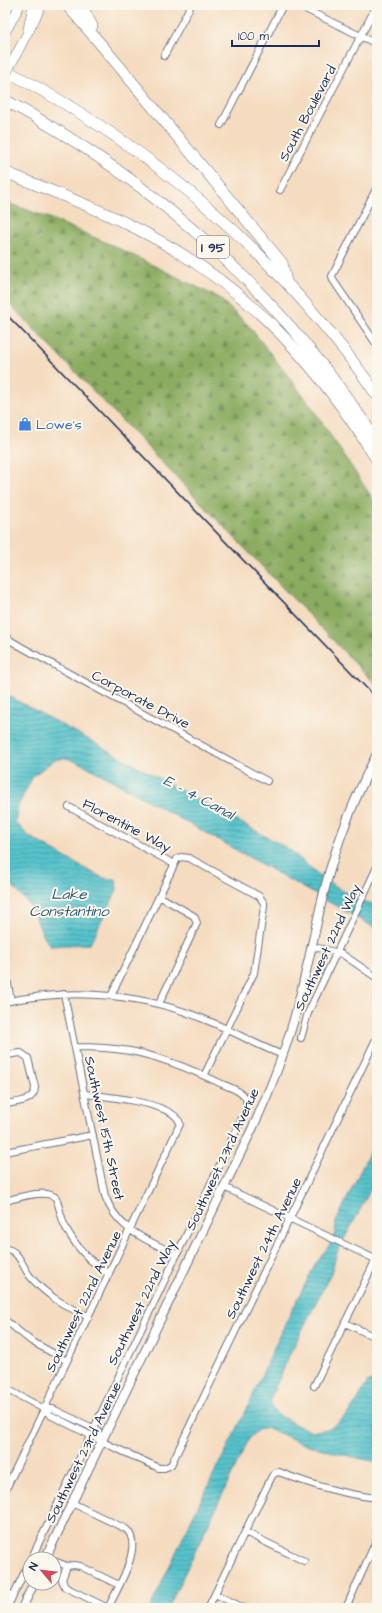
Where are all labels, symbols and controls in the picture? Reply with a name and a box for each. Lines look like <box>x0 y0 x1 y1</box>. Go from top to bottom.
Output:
scale bar <box>232 22 319 48</box>
text: 100 m <box>238 28 269 45</box>
street label: South Boulevard <box>274 62 342 165</box>
road number: I 95 <box>197 236 229 258</box>
place label: Lowe's <box>36 415 82 435</box>
shop icon: Lowe's <box>17 416 33 432</box>
street label: Corporate Drive <box>88 666 194 734</box>
water label: E - 4 Canal <box>160 770 239 826</box>
street label: Florentine Way <box>79 794 175 858</box>
street label: Southwest 22nd Way <box>290 881 366 1014</box>
water label: Lake Constantino <box>29 884 110 922</box>
street label: Southwest 15th Street <box>79 1054 129 1202</box>
street label: Southwest 23rd Avenue <box>181 1085 265 1234</box>
street label: Southwest 24th Avenue <box>221 1174 307 1322</box>
street label: Southwest 22nd Avenue <box>41 1227 127 1376</box>
street label: Southwest 22nd Way <box>103 1236 181 1369</box>
street label: Southwest 23rd Avenue <box>41 1378 127 1526</box>
north arrow <box>22 1551 62 1591</box>
text: N <box>25 1560 42 1573</box>

